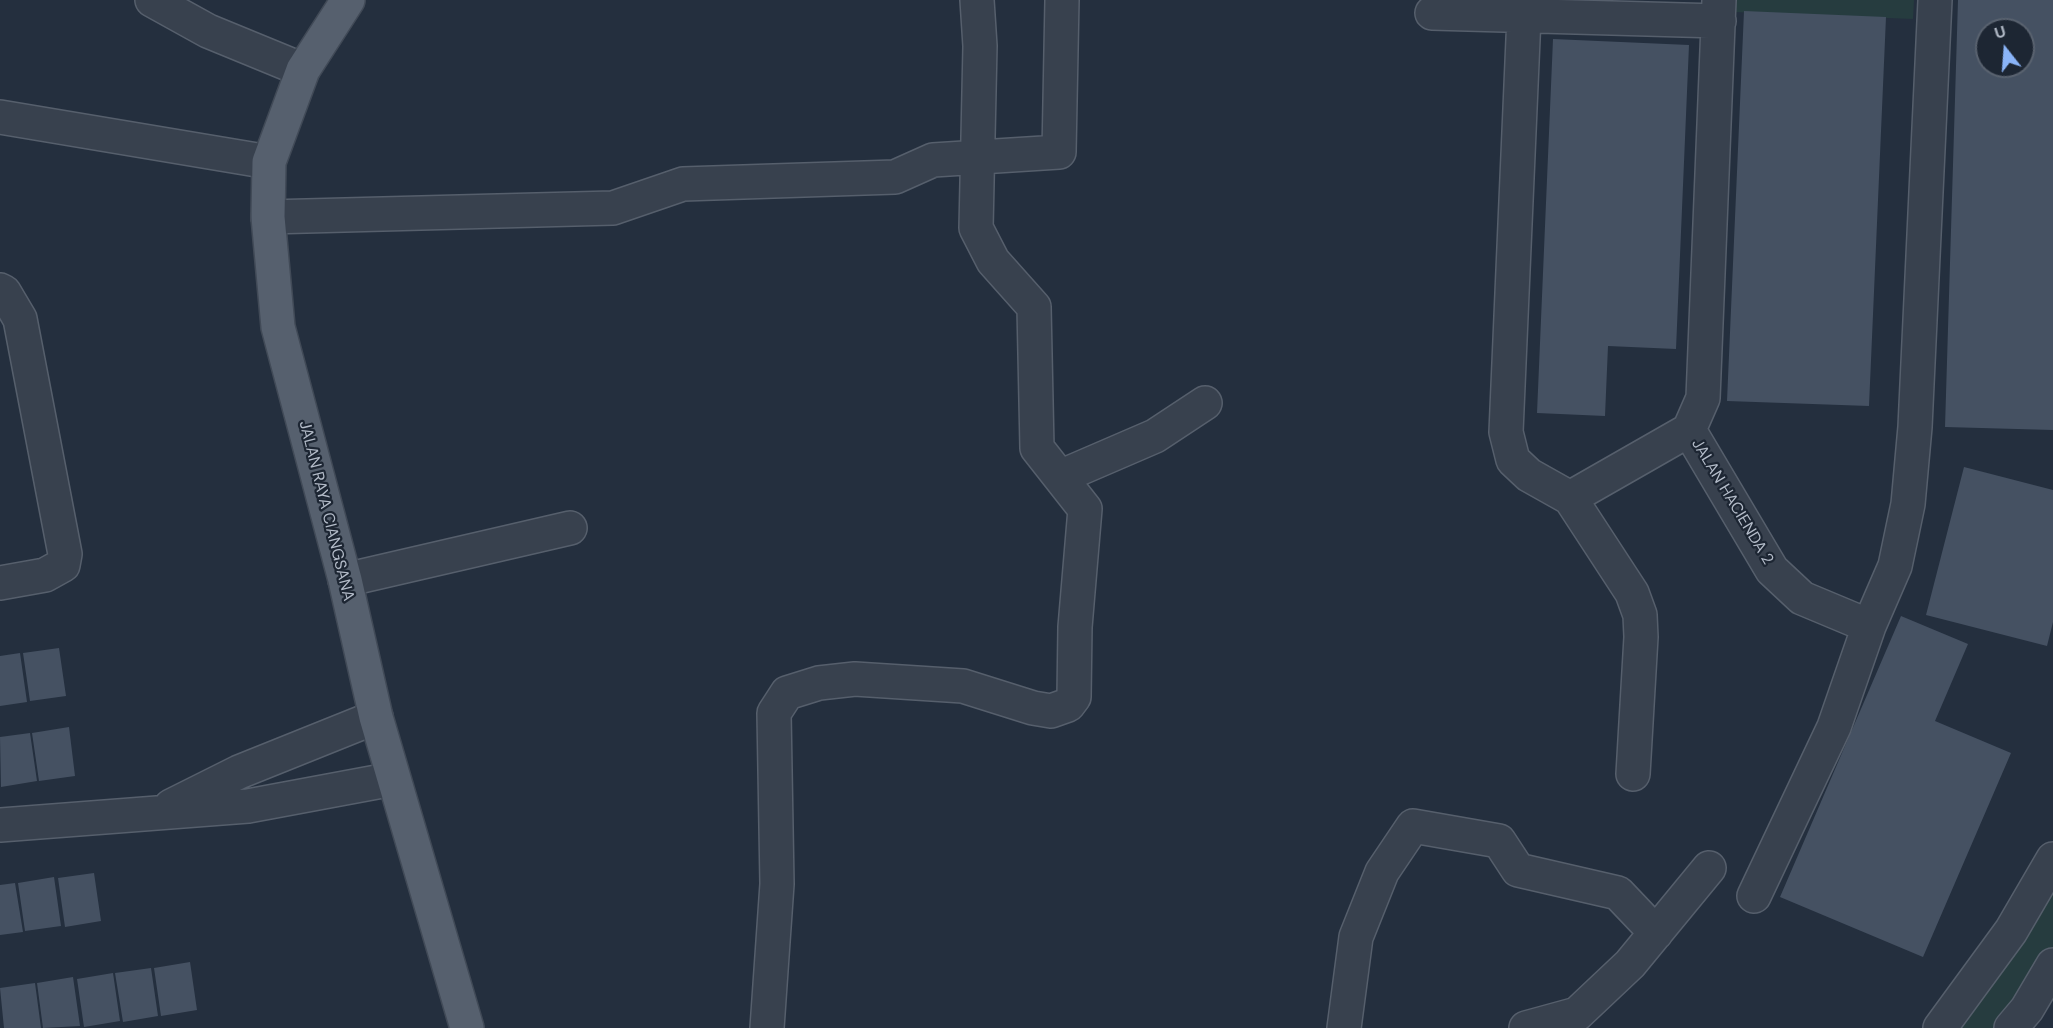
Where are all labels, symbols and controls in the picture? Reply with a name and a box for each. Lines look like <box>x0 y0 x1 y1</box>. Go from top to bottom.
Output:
north arrow <box>1975 18 2035 78</box>
text: U <box>1992 21 2008 44</box>
street label: JALAN RAYA CIANGSANA <box>294 419 358 603</box>
street label: JALAN HACIENDA 2 <box>1687 436 1777 568</box>

